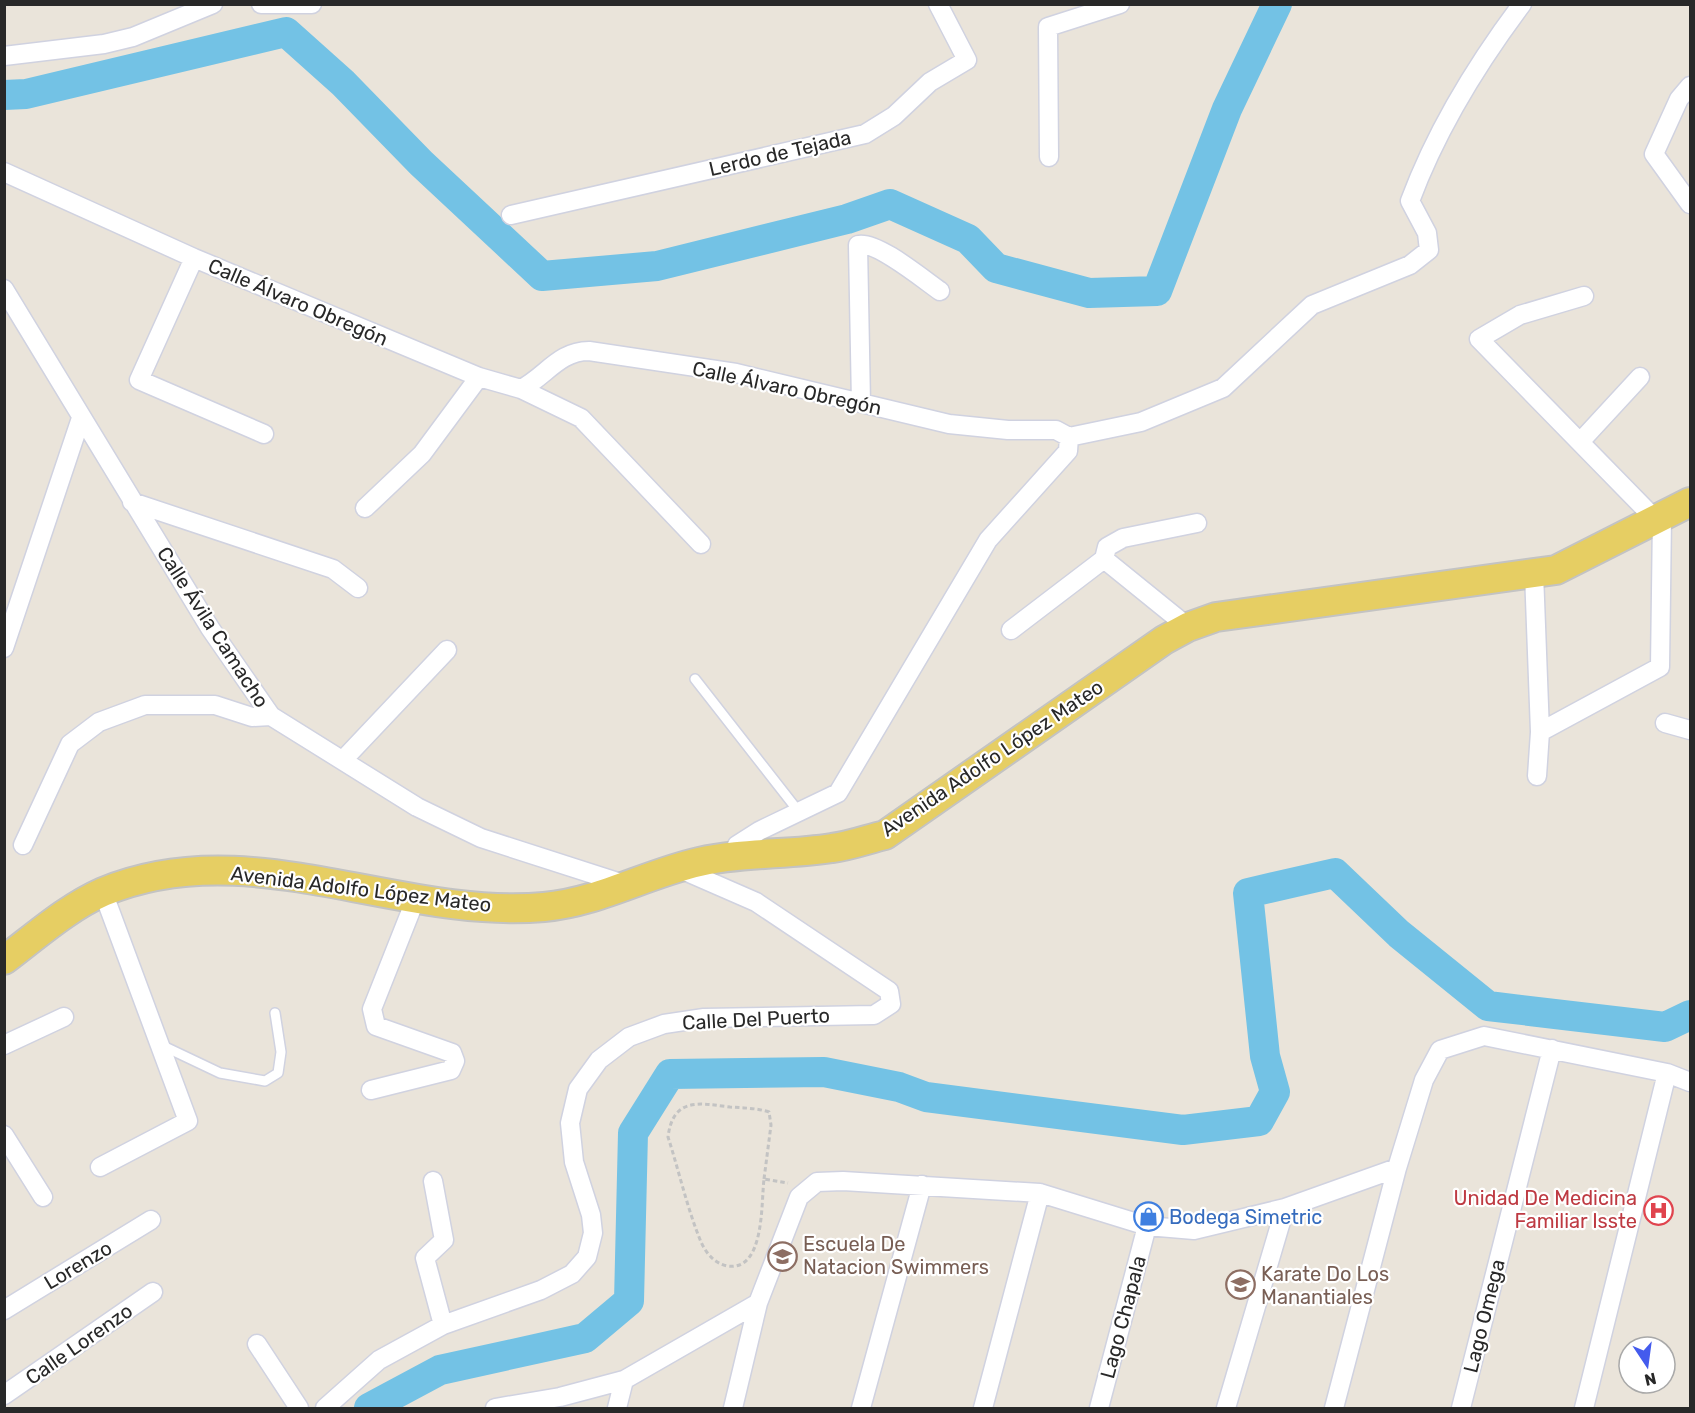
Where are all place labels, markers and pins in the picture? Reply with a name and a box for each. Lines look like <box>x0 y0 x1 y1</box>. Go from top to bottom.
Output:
place label: Unidad De Medicina Familiar Isste <box>1454 1186 1637 1233</box>
hospital icon: Unidad De Medicina Familiar Isste <box>1642 1194 1674 1226</box>
shop icon: Bodega Simetric <box>1132 1201 1164 1233</box>
place label: Bodega Simetric <box>1169 1205 1322 1229</box>
place label: Escuela De Natacion Swimmers <box>803 1232 989 1279</box>
school or university icon: Escuela De Natacion Swimmers <box>766 1240 798 1272</box>
place label: Karate Do Los Manantiales <box>1261 1262 1389 1309</box>
school or university icon: Karate Do Los Manantiales <box>1224 1269 1256 1301</box>

